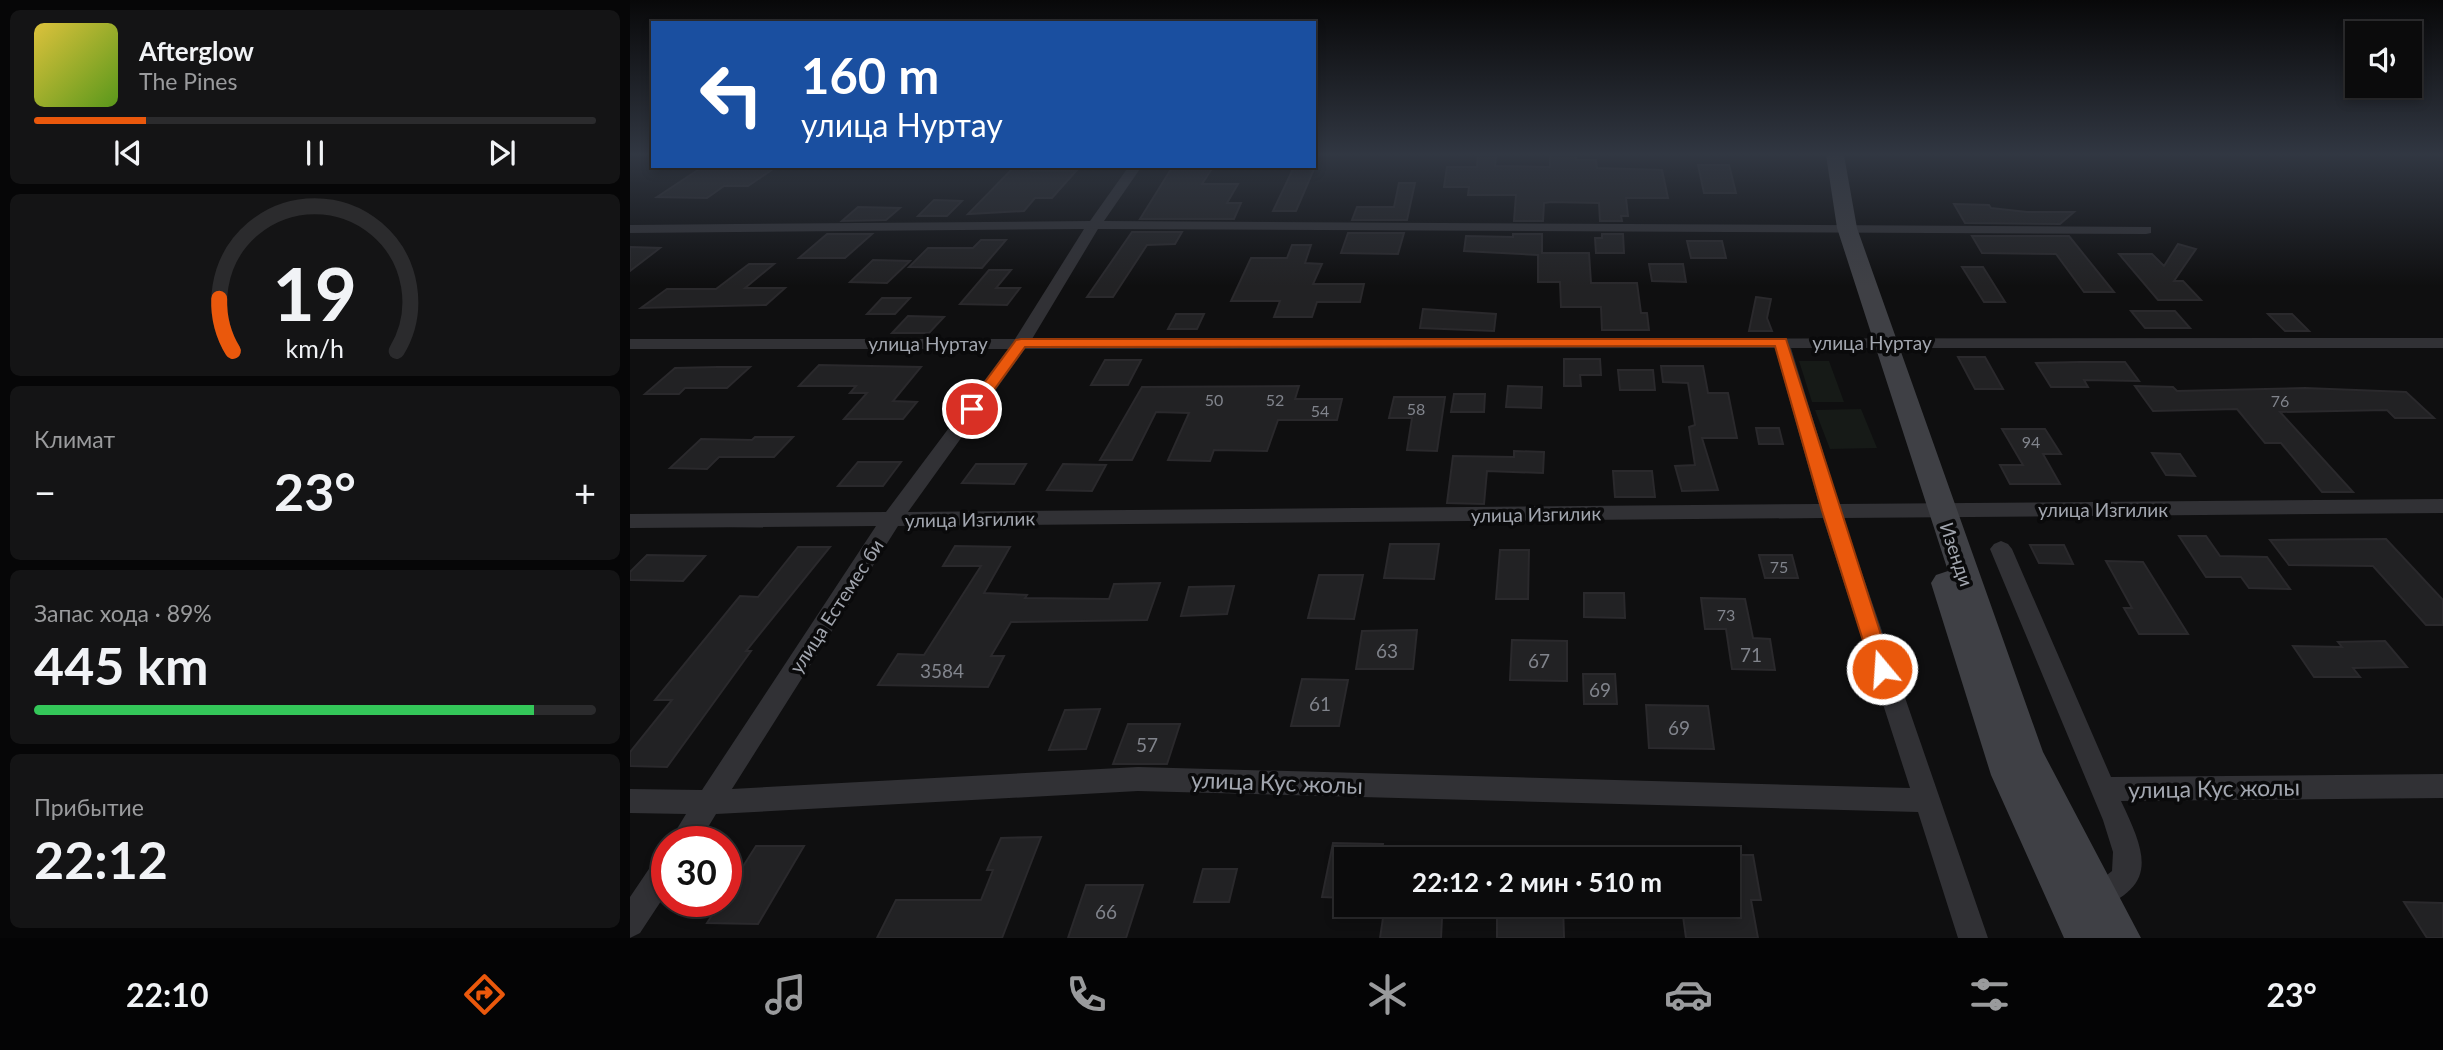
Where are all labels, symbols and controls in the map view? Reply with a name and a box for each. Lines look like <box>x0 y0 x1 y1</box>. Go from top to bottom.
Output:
map controls <box>2345 21 2422 98</box>
button: sound <box>2345 21 2422 98</box>
text: Afterglow <box>139 35 254 67</box>
text: 160 m <box>801 46 939 104</box>
icon: left <box>686 49 777 140</box>
text: The Pines <box>139 67 237 95</box>
text: улица Нуртау <box>801 105 1003 144</box>
icon: previous <box>109 134 147 172</box>
icon: pause <box>296 134 334 172</box>
icon: next <box>483 134 521 172</box>
text: 19 <box>273 249 357 337</box>
street label: улица Нуртау <box>1812 331 1932 354</box>
street label: улица Нуртау <box>868 332 988 355</box>
text: km/h <box>286 333 344 363</box>
pin <box>942 379 1002 439</box>
icon: arrive <box>953 390 991 428</box>
house number: 50 <box>1205 390 1223 409</box>
house number: 52 <box>1266 390 1284 409</box>
house number: 76 <box>2271 391 2289 410</box>
house number: 58 <box>1407 399 1425 418</box>
house number: 54 <box>1311 401 1329 420</box>
text: Климат <box>34 425 115 453</box>
house number: 94 <box>2022 432 2040 451</box>
text: 23° <box>274 460 356 522</box>
text: − <box>34 469 56 515</box>
text: + <box>574 469 596 515</box>
street label: улица Изгилик <box>2038 498 2168 521</box>
street label: улица Изгилик <box>1471 501 1601 527</box>
street label: улица Изгилик <box>905 506 1035 532</box>
street label: Изенди <box>1935 519 1979 589</box>
street label: улица Естемес би <box>784 535 888 677</box>
house number: 75 <box>1770 557 1788 576</box>
text: Запас хода · 89% <box>34 599 212 627</box>
house number: 73 <box>1717 605 1735 624</box>
position arrow <box>1845 632 1919 706</box>
text: 445 km <box>34 634 208 696</box>
house number: 63 <box>1376 639 1398 662</box>
house number: 71 <box>1740 643 1762 666</box>
house number: 67 <box>1528 649 1550 672</box>
house number: 3584 <box>920 659 964 682</box>
house number: 69 <box>1589 678 1611 701</box>
house number: 61 <box>1309 692 1331 715</box>
house number: 69 <box>1668 716 1690 739</box>
house number: 57 <box>1136 733 1158 756</box>
street label: улица Кус жолы <box>1191 765 1363 799</box>
street label: улица Кус жолы <box>2128 773 2300 803</box>
text: Прибытие <box>34 793 144 821</box>
speed limit sign: 30 <box>651 826 742 917</box>
text: 22:12 <box>34 828 168 890</box>
text: 22:12 · 2 мин · 510 m <box>1412 866 1662 898</box>
house number: 66 <box>1095 900 1117 923</box>
icon: directions <box>460 970 509 1019</box>
icon: music <box>761 970 810 1019</box>
icon: phone <box>1062 970 1111 1019</box>
icon: climate <box>1363 970 1412 1019</box>
icon: car <box>1664 970 1713 1019</box>
icon: filters <box>1965 970 2014 1019</box>
text: 22:10 <box>126 975 208 1014</box>
text: 23° <box>2266 975 2317 1014</box>

